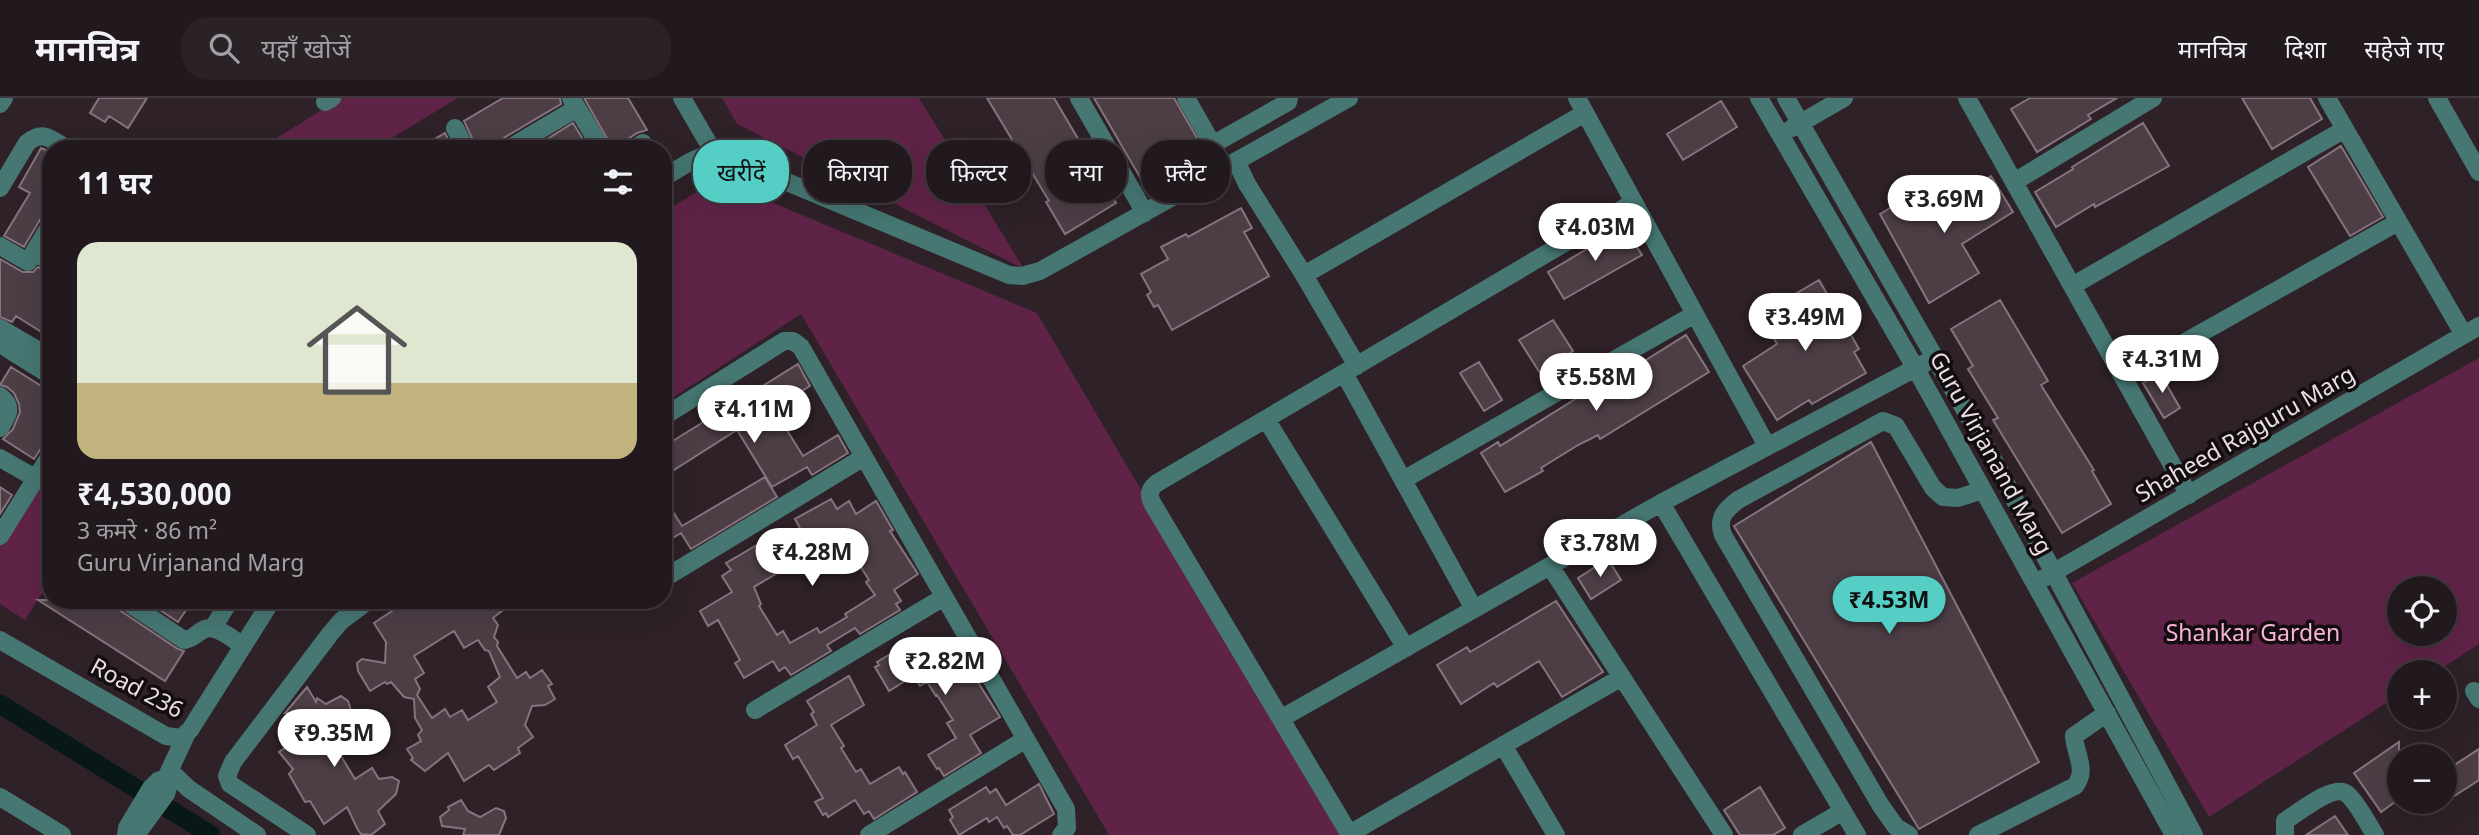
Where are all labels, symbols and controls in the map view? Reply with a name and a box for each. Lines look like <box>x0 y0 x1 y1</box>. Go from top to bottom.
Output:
search box <box>181 17 671 80</box>
text: मानचित्र <box>35 26 139 71</box>
icon: search <box>205 29 243 67</box>
text: यहाँ खोजें <box>261 30 351 66</box>
text: मानचित्र <box>2178 32 2247 65</box>
text: दिशा <box>2285 32 2326 65</box>
text: सहेजे गए <box>2364 32 2444 65</box>
chip: खरीदें <box>693 140 789 203</box>
chip: किराया <box>803 140 912 203</box>
chip: फ़िल्टर <box>926 140 1031 203</box>
chip: नया <box>1045 140 1127 203</box>
chip: फ़्लैट <box>1141 140 1230 203</box>
text: 11 घर <box>77 162 152 203</box>
icon: filters <box>599 163 637 201</box>
pin: ₹3.69M <box>1887 176 2001 235</box>
text: ₹3.69M <box>1904 182 1984 214</box>
pin: ₹4.03M <box>1538 204 1652 263</box>
text: ₹4.03M <box>1555 210 1635 242</box>
icon: home <box>294 287 420 413</box>
pin: ₹3.49M <box>1748 294 1862 353</box>
text: ₹3.49M <box>1765 300 1845 332</box>
pin: ₹4.31M <box>2105 336 2219 395</box>
text: ₹4.31M <box>2122 342 2202 374</box>
street label: Guru Virjanand Marg <box>1923 345 2061 560</box>
pin: ₹5.58M <box>1539 354 1653 413</box>
street label: Shaheed Rajguru Marg <box>2129 357 2360 509</box>
text: ₹5.58M <box>1556 360 1636 392</box>
pin: ₹4.11M <box>697 386 811 445</box>
text: ₹4.11M <box>714 392 794 424</box>
text: ₹4,530,000 <box>77 473 231 514</box>
text: 3 कमरे · 86 m² <box>77 514 217 546</box>
pin: ₹3.78M <box>1543 519 1657 579</box>
text: ₹3.78M <box>1560 526 1640 558</box>
pin: ₹4.28M <box>755 528 869 588</box>
text: ₹4.28M <box>772 535 852 567</box>
text: Guru Virjanand Marg <box>77 546 304 578</box>
pin: ₹4.53M <box>1832 576 1946 636</box>
map controls <box>2387 576 2457 814</box>
button: locate <box>2387 576 2457 646</box>
text: ₹4.53M <box>1849 583 1929 615</box>
park label: Shankar Garden <box>2166 616 2340 648</box>
pin: ₹2.82M <box>888 638 1002 697</box>
text: ₹2.82M <box>905 644 985 676</box>
street label: Road 236 <box>85 649 189 725</box>
button: + <box>2387 660 2457 730</box>
pin: ₹9.35M <box>277 710 391 769</box>
text: ₹9.35M <box>294 716 374 748</box>
button: − <box>2387 744 2457 814</box>

